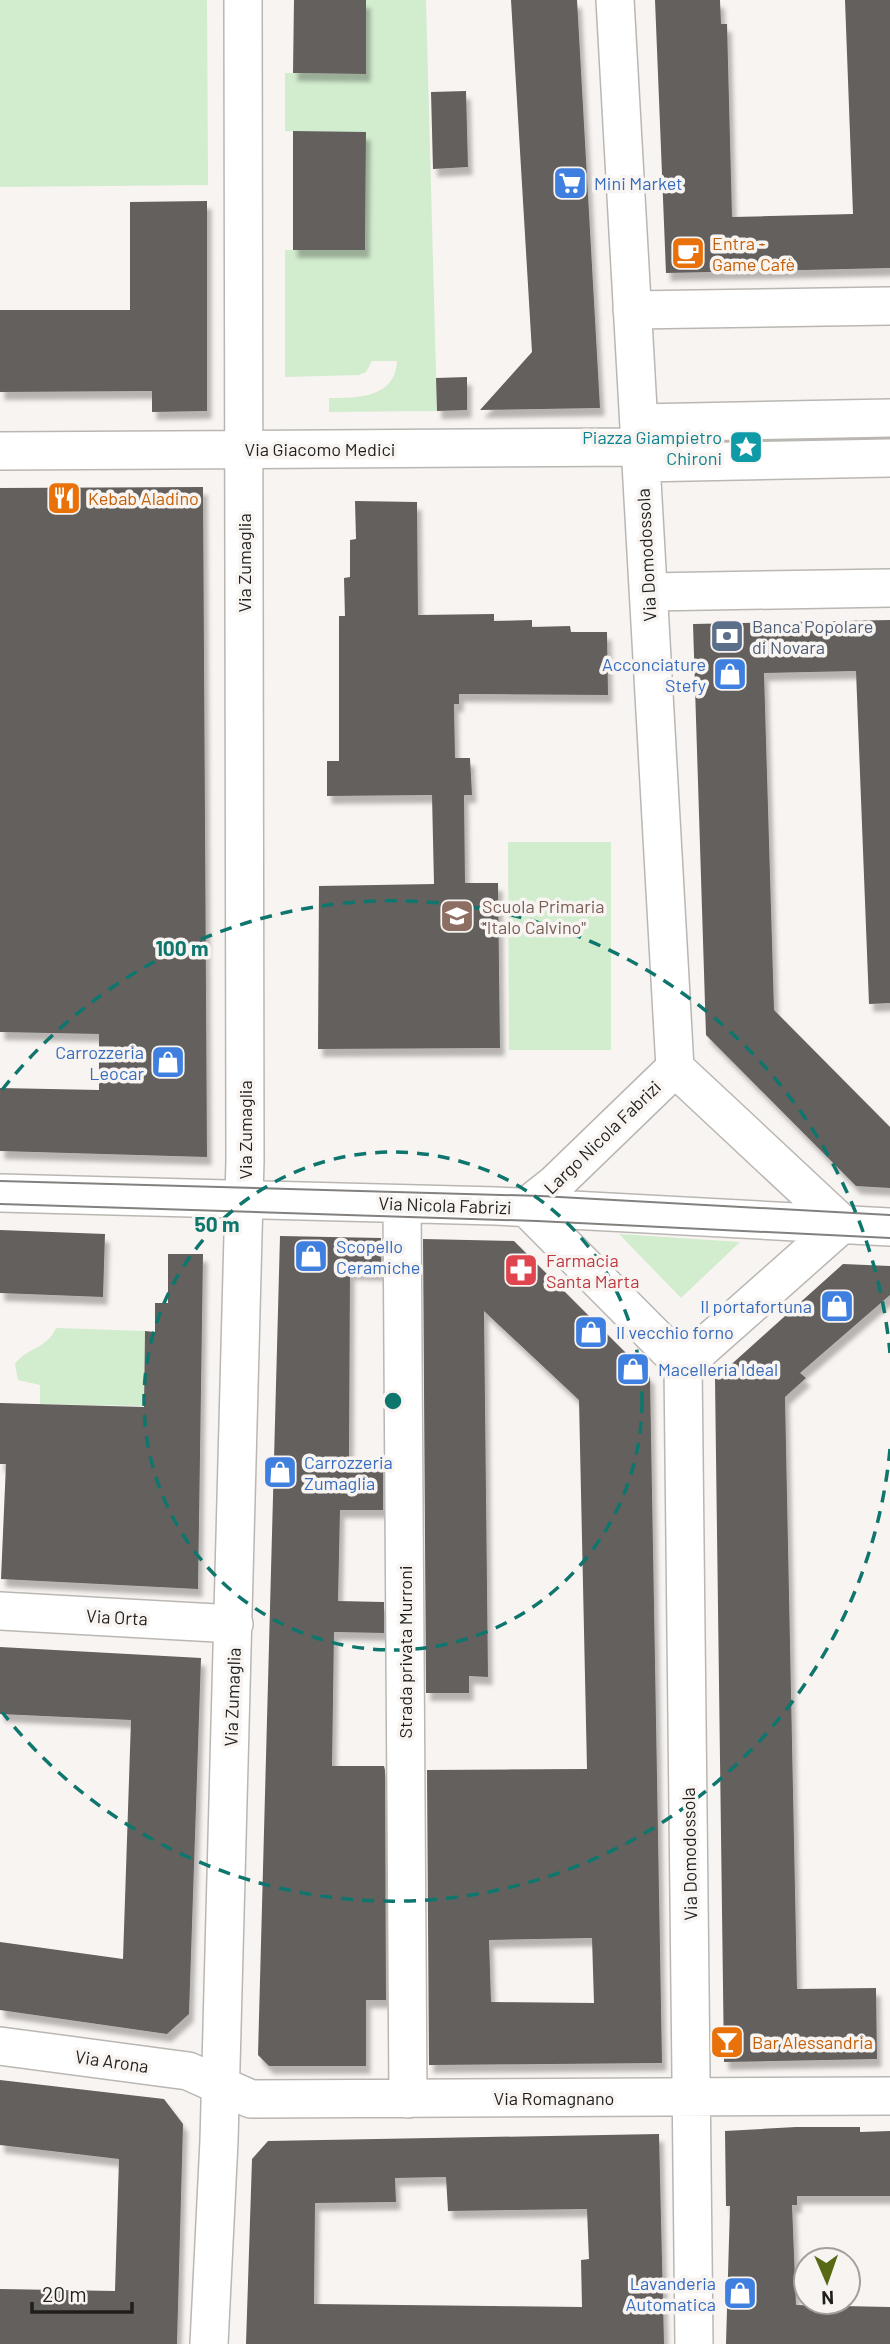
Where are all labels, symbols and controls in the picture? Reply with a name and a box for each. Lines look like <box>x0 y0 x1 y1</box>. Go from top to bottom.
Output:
supermarket icon: Mini Market <box>551 164 589 202</box>
place label: Mini Market <box>594 172 683 194</box>
place label: Entra - Game Cafè <box>712 232 795 275</box>
cafe icon: Entra - Game Cafè <box>669 234 707 272</box>
place label: Piazza Giampietro Chironi <box>582 426 722 469</box>
place icon: Piazza Giampietro Chironi <box>727 428 765 466</box>
street label: Via Giacomo Medici <box>245 438 395 460</box>
restaurant icon: Kebab Aladino <box>45 479 83 517</box>
place label: Kebab Aladino <box>88 487 199 509</box>
street label: Via Domodossola <box>632 488 660 622</box>
street label: Via Zumaglia <box>233 513 255 613</box>
place label: Banca Popolare di Novara <box>752 615 873 658</box>
bank icon: Banca Popolare di Novara <box>708 617 746 655</box>
place label: Acconciature Stefy <box>602 653 706 696</box>
shop icon: Acconciature Stefy <box>711 655 749 693</box>
place label: Scuola Primaria "Italo Calvino" <box>482 895 605 938</box>
school or university icon: Scuola Primaria "Italo Calvino" <box>438 897 476 935</box>
text: 100 m <box>155 935 209 960</box>
place label: Carrozzeria Leocar <box>55 1041 144 1084</box>
shop icon: Carrozzeria Leocar <box>149 1043 187 1081</box>
street label: Largo Nicola Fabrizi <box>539 1076 665 1198</box>
street label: Via Zumaglia <box>234 1080 256 1180</box>
street label: Via Nicola Fabrizi <box>378 1192 512 1218</box>
text: 50 m <box>194 1211 240 1236</box>
place label: Scopello Ceramiche <box>336 1235 420 1278</box>
shop icon: Scopello Ceramiche <box>292 1237 330 1275</box>
place label: Farmacia Santa Marta <box>546 1249 639 1292</box>
pharmacy icon: Farmacia Santa Marta <box>502 1251 540 1289</box>
shop icon: Il portafortuna <box>818 1287 856 1325</box>
place label: Il portafortuna <box>700 1295 812 1317</box>
shop icon: Il vecchio forno <box>572 1313 610 1351</box>
place label: Il vecchio forno <box>616 1321 734 1343</box>
shop icon: Macelleria Ideal <box>614 1350 652 1388</box>
place label: Macelleria Ideal <box>658 1358 778 1380</box>
centre of rings <box>381 1389 405 1413</box>
place label: Carrozzeria Zumaglia <box>304 1451 393 1494</box>
shop icon: Carrozzeria Zumaglia <box>261 1453 299 1491</box>
street label: Strada privata Murroni <box>394 1566 416 1738</box>
street label: Via Orta <box>86 1604 148 1630</box>
street label: Via Zumaglia <box>219 1647 245 1747</box>
street label: Via Domodossola <box>677 1787 701 1921</box>
bar icon: Bar Alessandria <box>708 2023 746 2061</box>
place label: Bar Alessandria <box>752 2031 873 2053</box>
street label: Via Arona <box>74 2045 150 2077</box>
street label: Via Romagnano <box>494 2087 614 2109</box>
north arrow <box>792 2246 862 2316</box>
scale bar <box>32 2270 131 2314</box>
place label: Lavanderia Automatica <box>626 2272 716 2315</box>
shop icon: Lavanderia Automatica <box>721 2274 759 2312</box>
text: 20 m <box>42 2281 87 2306</box>
text: N <box>821 2287 834 2310</box>

